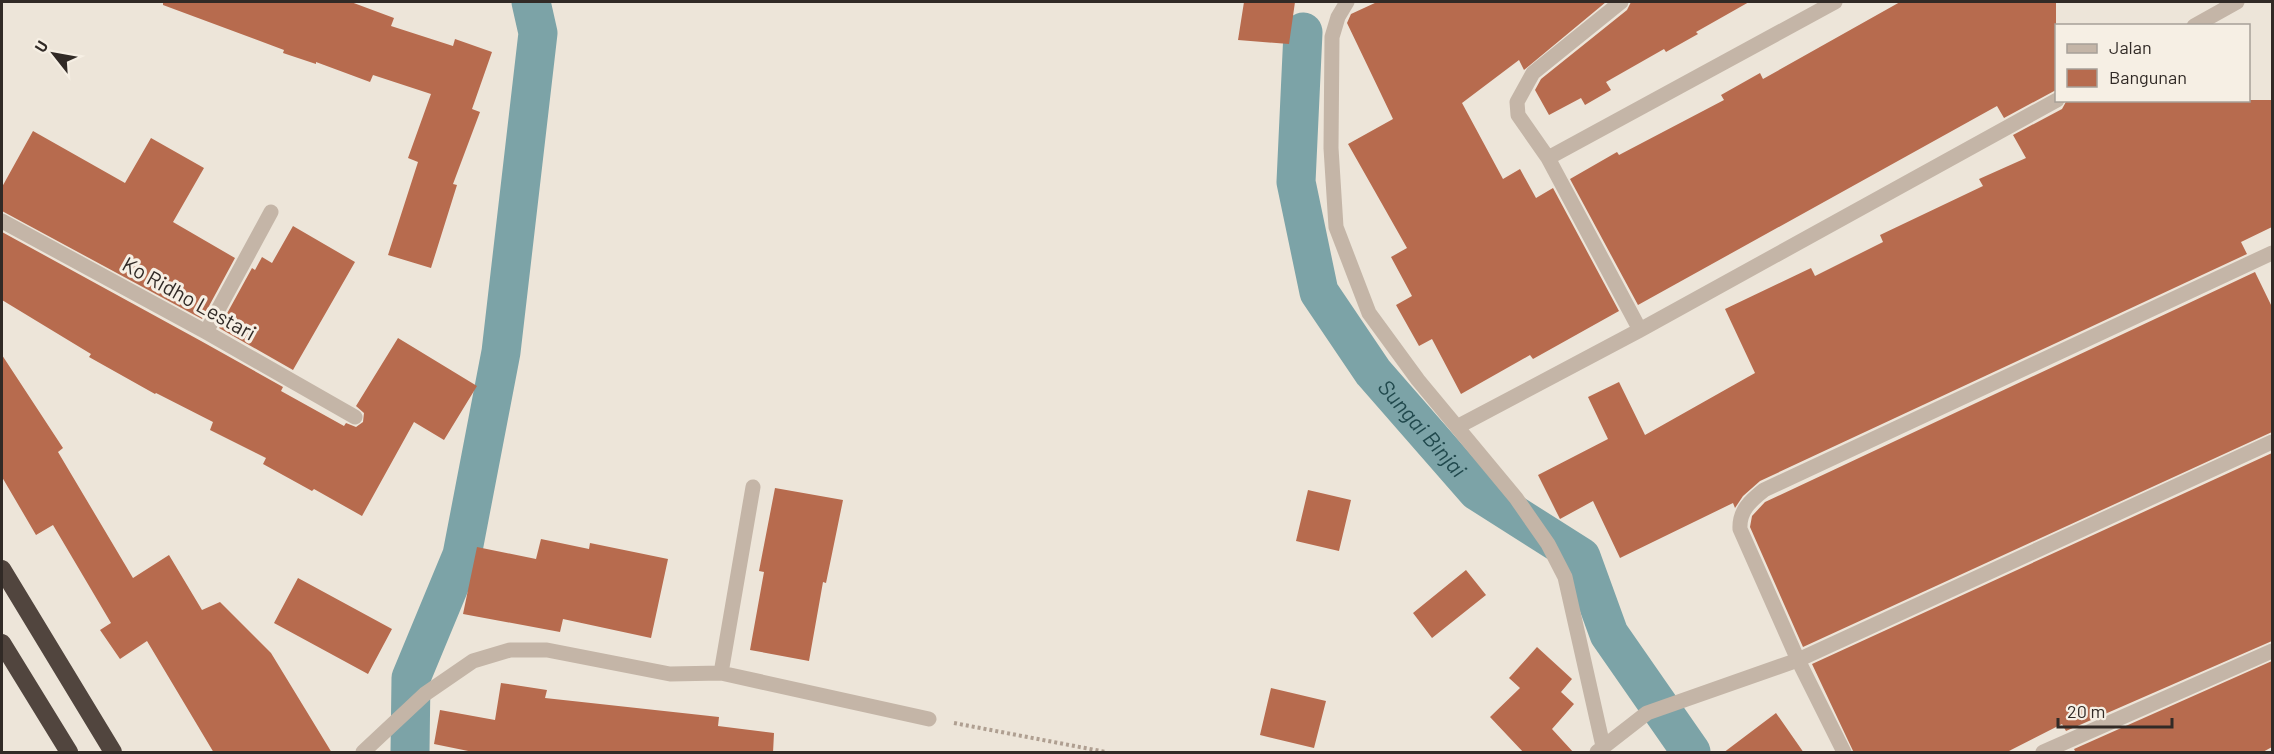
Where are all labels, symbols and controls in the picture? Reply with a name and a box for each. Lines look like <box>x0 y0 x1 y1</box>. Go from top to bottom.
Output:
north arrow <box>24 24 84 84</box>
legend <box>2055 24 2250 102</box>
text: Jalan <box>2109 36 2152 58</box>
text: U <box>30 37 51 55</box>
text: Bangunan <box>2109 66 2187 88</box>
street label: Ko Ridho Lestari <box>118 251 261 345</box>
water label: Sungai Binjai <box>1373 374 1473 482</box>
scale bar <box>2058 691 2172 729</box>
text: 20 m <box>2067 700 2105 722</box>

